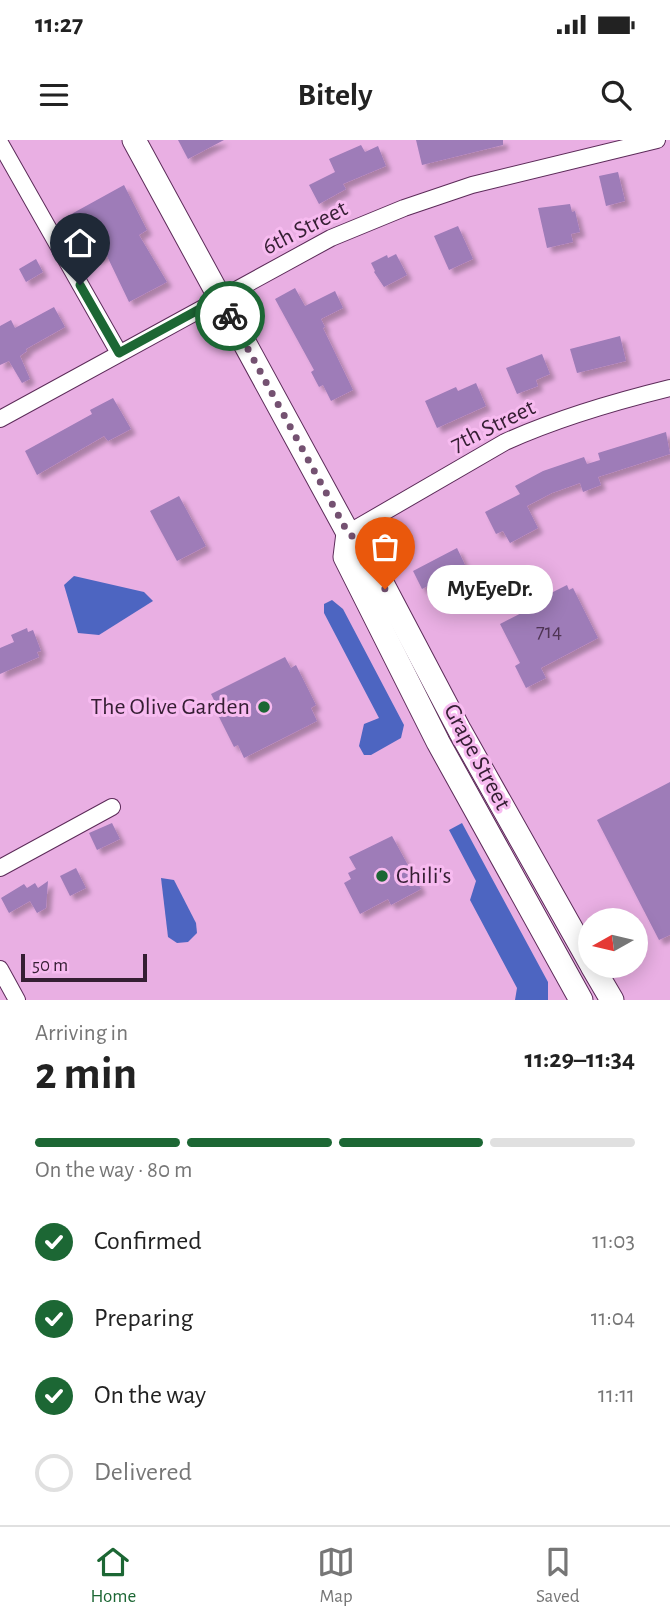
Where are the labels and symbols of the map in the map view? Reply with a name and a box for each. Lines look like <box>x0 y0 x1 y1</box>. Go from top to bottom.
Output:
street label: 6th Street <box>259 196 352 260</box>
pin <box>50 213 110 285</box>
courier <box>195 281 265 351</box>
street label: 7th Street <box>447 395 539 457</box>
pin <box>355 517 415 589</box>
callout: MyEyeDr. <box>427 564 553 614</box>
house number: 714 <box>536 621 562 642</box>
place label: The Olive Garden <box>91 695 250 719</box>
marker: The Olive Garden <box>256 699 272 715</box>
street label: Grape Street <box>439 700 515 814</box>
place label: Chili's <box>396 864 451 888</box>
marker: Chili's <box>374 868 390 884</box>
north arrow <box>578 908 648 978</box>
scale bar <box>21 951 147 983</box>

